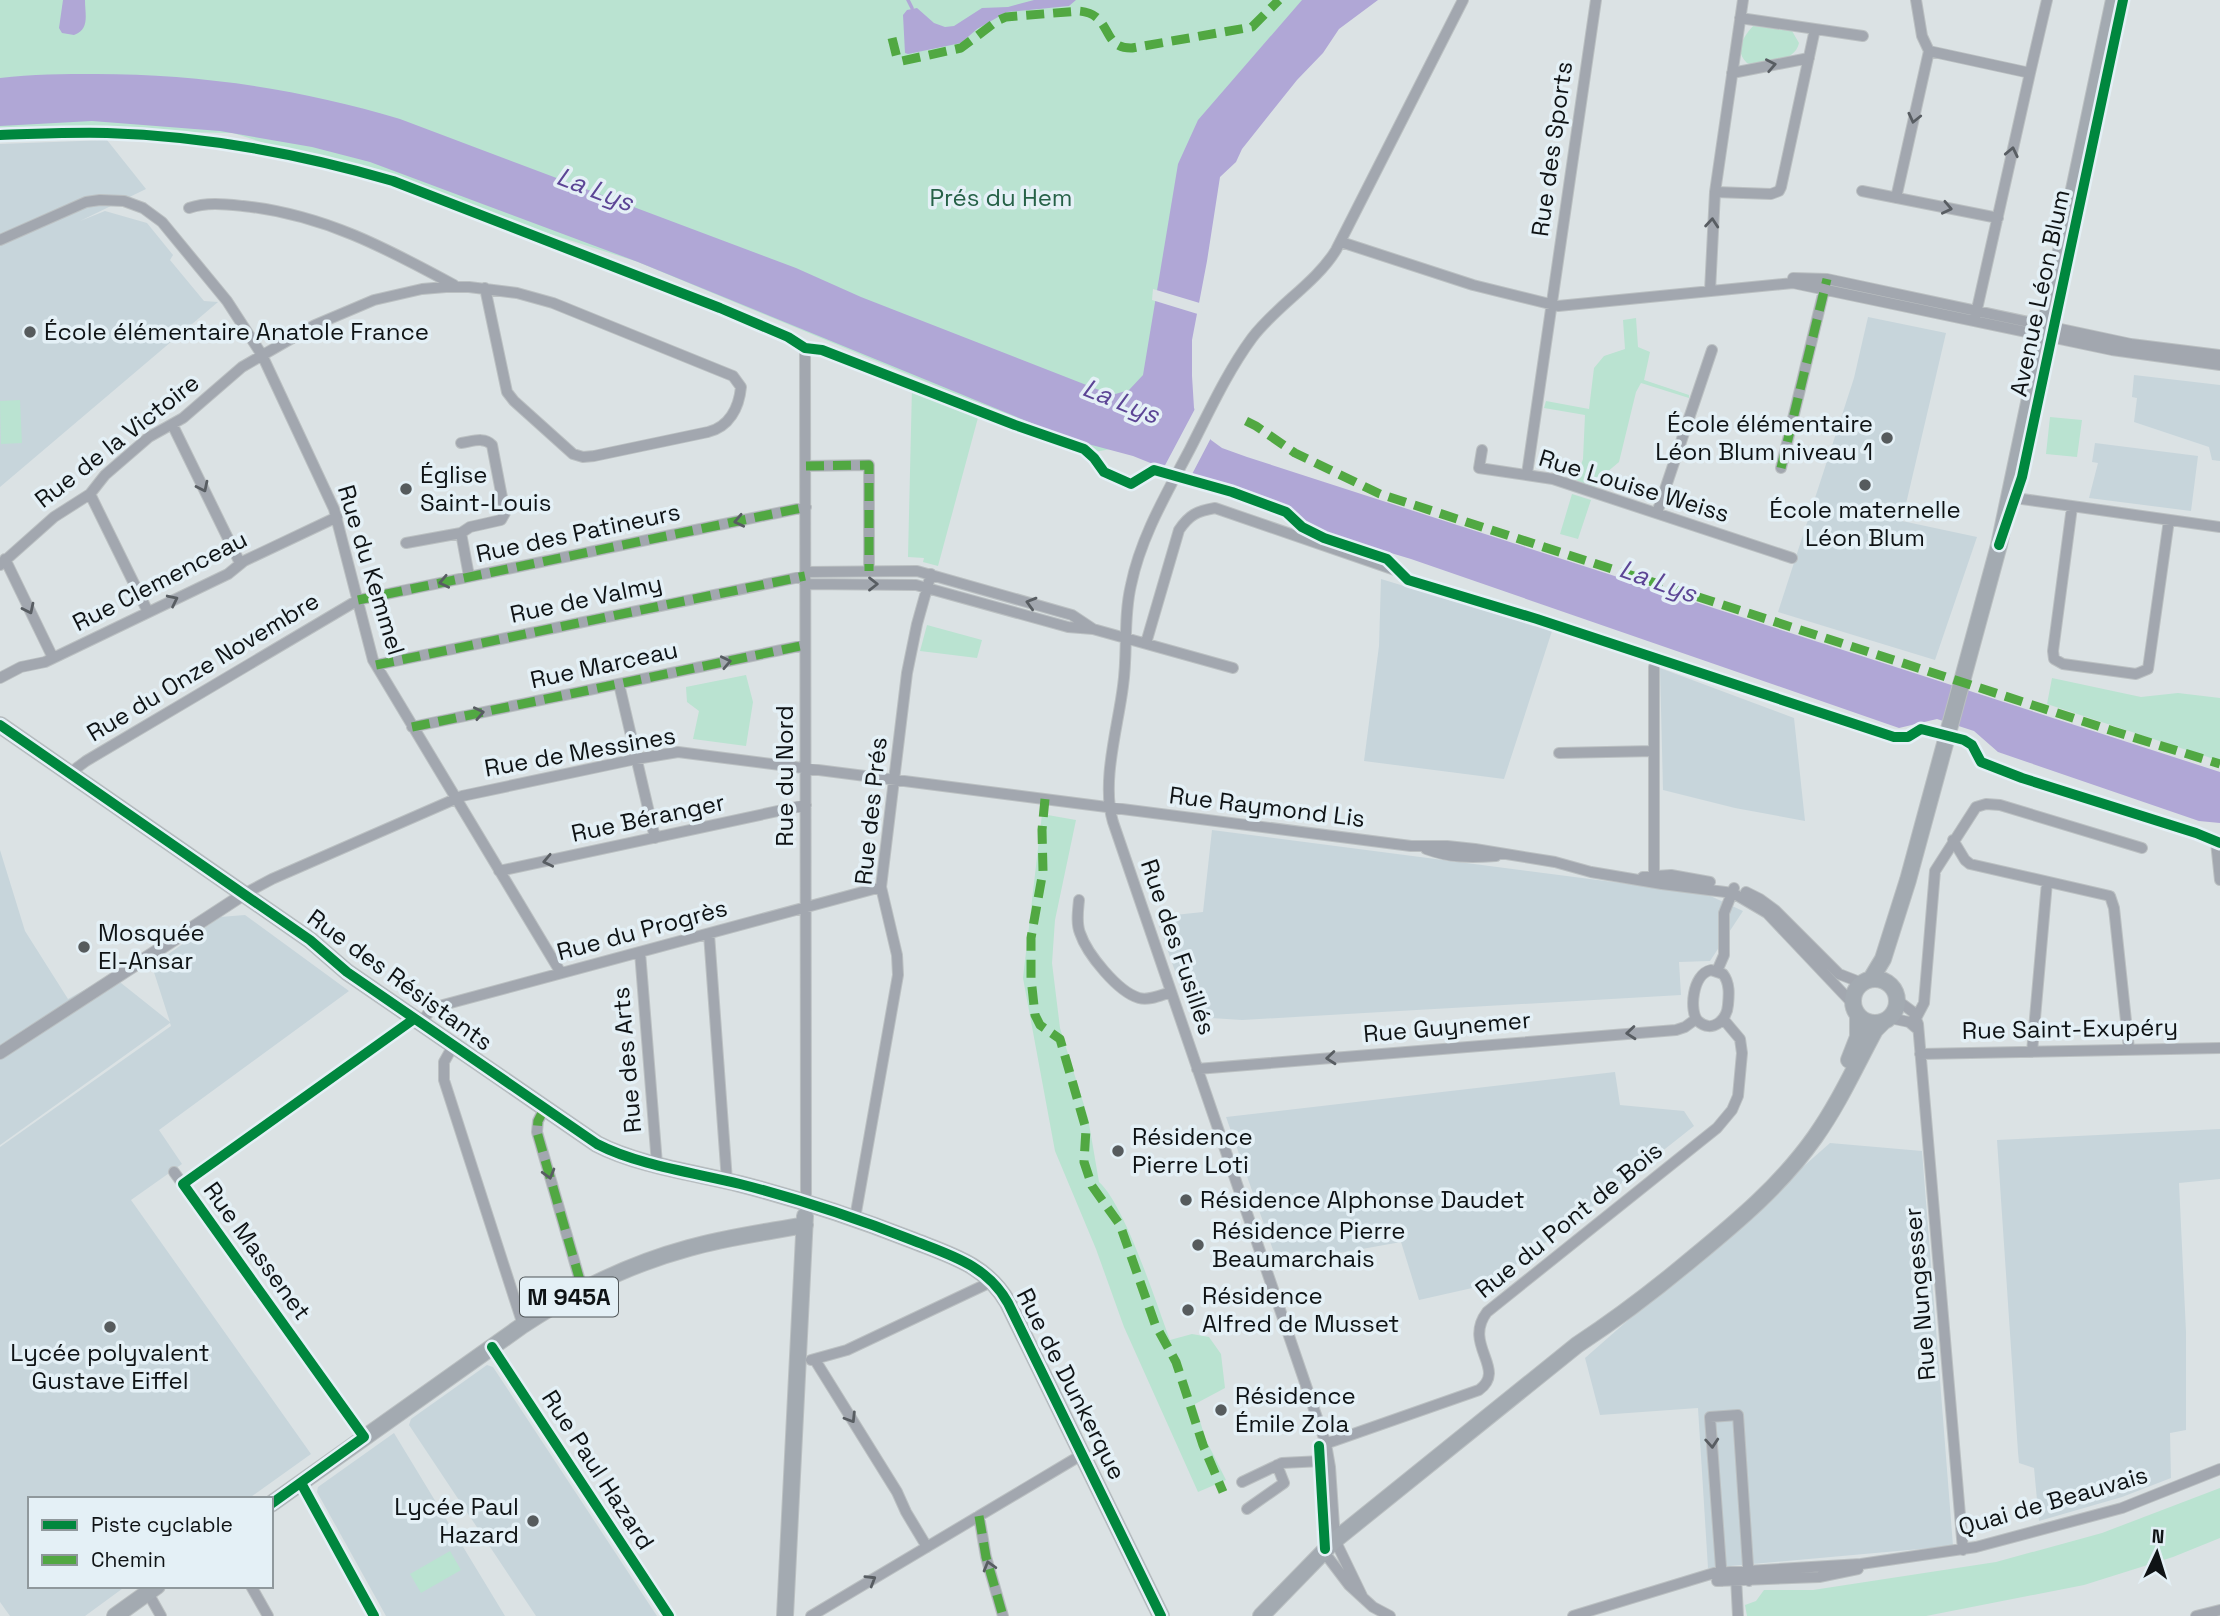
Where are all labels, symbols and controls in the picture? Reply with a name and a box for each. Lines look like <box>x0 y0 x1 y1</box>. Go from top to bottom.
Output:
street label: Rue des Sports <box>1524 59 1579 238</box>
one-way arrow <box>1765 59 1777 74</box>
one-way arrow <box>1908 112 1923 124</box>
one-way arrow <box>2004 146 2019 158</box>
water label: La Lys <box>552 159 639 220</box>
park label: Prés du Hem <box>930 182 1072 213</box>
street label: Avenue Léon Blum <box>2002 187 2077 399</box>
one-way arrow <box>1941 200 1953 215</box>
one-way arrow <box>1704 217 1719 228</box>
place label: École élémentaire Anatole France <box>44 316 429 347</box>
marker: École élémentaire Anatole France <box>22 324 38 340</box>
street label: Rue de la Victoire <box>28 367 205 514</box>
water label: La Lys <box>1078 370 1165 432</box>
place label: École élémentaire Léon Blum niveau 1 <box>1655 408 1873 467</box>
marker: École élémentaire Léon Blum niveau 1 <box>1879 430 1895 446</box>
street label: Rue Louise Weiss <box>1535 442 1733 529</box>
place label: Église Saint-Louis <box>420 459 551 518</box>
marker: École maternelle Léon Blum <box>1857 477 1873 493</box>
one-way arrow <box>194 480 208 492</box>
street label: Rue du Kemmel <box>331 481 412 659</box>
marker: Église Saint-Louis <box>398 481 414 497</box>
place label: École maternelle Léon Blum <box>1769 494 1961 553</box>
street label: Rue des Patineurs <box>473 496 683 569</box>
one-way arrow <box>733 512 745 527</box>
street label: Rue Clemenceau <box>67 523 252 638</box>
water label: La Lys <box>1615 551 1702 611</box>
street label: Rue de Valmy <box>507 567 665 630</box>
one-way arrow <box>438 573 450 588</box>
one-way arrow <box>869 576 879 592</box>
street label: Rue du Onze Novembre <box>81 585 325 748</box>
one-way arrow <box>166 594 178 608</box>
one-way arrow <box>1025 597 1037 612</box>
one-way arrow <box>21 602 35 614</box>
street label: Rue Marceau <box>527 634 681 695</box>
one-way arrow <box>720 655 732 670</box>
street label: Rue du Nord <box>769 705 800 847</box>
one-way arrow <box>473 706 485 721</box>
street label: Rue de Messines <box>482 719 678 784</box>
street label: Rue des Prés <box>847 735 894 886</box>
street label: Rue Raymond Lis <box>1167 779 1367 834</box>
street label: Rue Béranger <box>568 786 727 849</box>
one-way arrow <box>542 853 554 867</box>
street label: Rue des Fusillés <box>1134 855 1223 1039</box>
street label: Rue du Progrès <box>553 892 731 967</box>
street label: Rue des Résistants <box>301 902 499 1057</box>
place label: Mosquée El-Ansar <box>98 917 205 976</box>
marker: Mosquée El-Ansar <box>76 939 92 955</box>
street label: Rue des Arts <box>605 986 648 1134</box>
street label: Rue Guynemer <box>1362 1004 1532 1049</box>
street label: Rue Saint-Exupéry <box>1962 1011 2178 1046</box>
one-way arrow <box>1626 1025 1637 1040</box>
one-way arrow <box>1326 1050 1337 1065</box>
place label: Résidence Pierre Loti <box>1132 1121 1253 1180</box>
street label: Rue du Pont de Bois <box>1469 1135 1669 1305</box>
marker: Résidence Pierre Loti <box>1110 1143 1126 1159</box>
one-way arrow <box>541 1168 556 1180</box>
street label: Rue Massenet <box>197 1175 318 1326</box>
place label: Résidence Alphonse Daudet <box>1200 1184 1525 1215</box>
marker: Résidence Alphonse Daudet <box>1178 1192 1194 1208</box>
street label: Rue Nungesser <box>1896 1206 1943 1382</box>
place label: Résidence Pierre Beaumarchais <box>1212 1215 1405 1274</box>
marker: Résidence Pierre Beaumarchais <box>1190 1237 1206 1253</box>
road number: M 945A <box>520 1278 618 1316</box>
place label: Résidence Alfred de Musset <box>1202 1280 1399 1339</box>
street label: Rue de Dunkerque <box>1010 1283 1133 1485</box>
marker: Résidence Alfred de Musset <box>1180 1302 1196 1318</box>
marker: Lycée polyvalent Gustave Eiffel <box>102 1319 118 1335</box>
place label: Lycée polyvalent Gustave Eiffel <box>10 1337 210 1396</box>
place label: Résidence Émile Zola <box>1235 1380 1356 1439</box>
street label: Rue Paul Hazard <box>535 1384 662 1556</box>
marker: Résidence Émile Zola <box>1213 1402 1229 1418</box>
one-way arrow <box>843 1411 856 1424</box>
one-way arrow <box>1704 1437 1719 1448</box>
street label: Quai de Beauvais <box>1955 1459 2151 1542</box>
place label: Lycée Paul Hazard <box>394 1491 519 1550</box>
legend <box>28 1497 273 1588</box>
text: Piste cyclable <box>91 1511 233 1538</box>
marker: Lycée Paul Hazard <box>525 1513 541 1529</box>
north arrow <box>2122 1518 2192 1588</box>
text: N <box>2151 1524 2165 1549</box>
text: Chemin <box>91 1546 166 1573</box>
one-way arrow <box>982 1561 997 1573</box>
one-way arrow <box>863 1575 876 1588</box>

